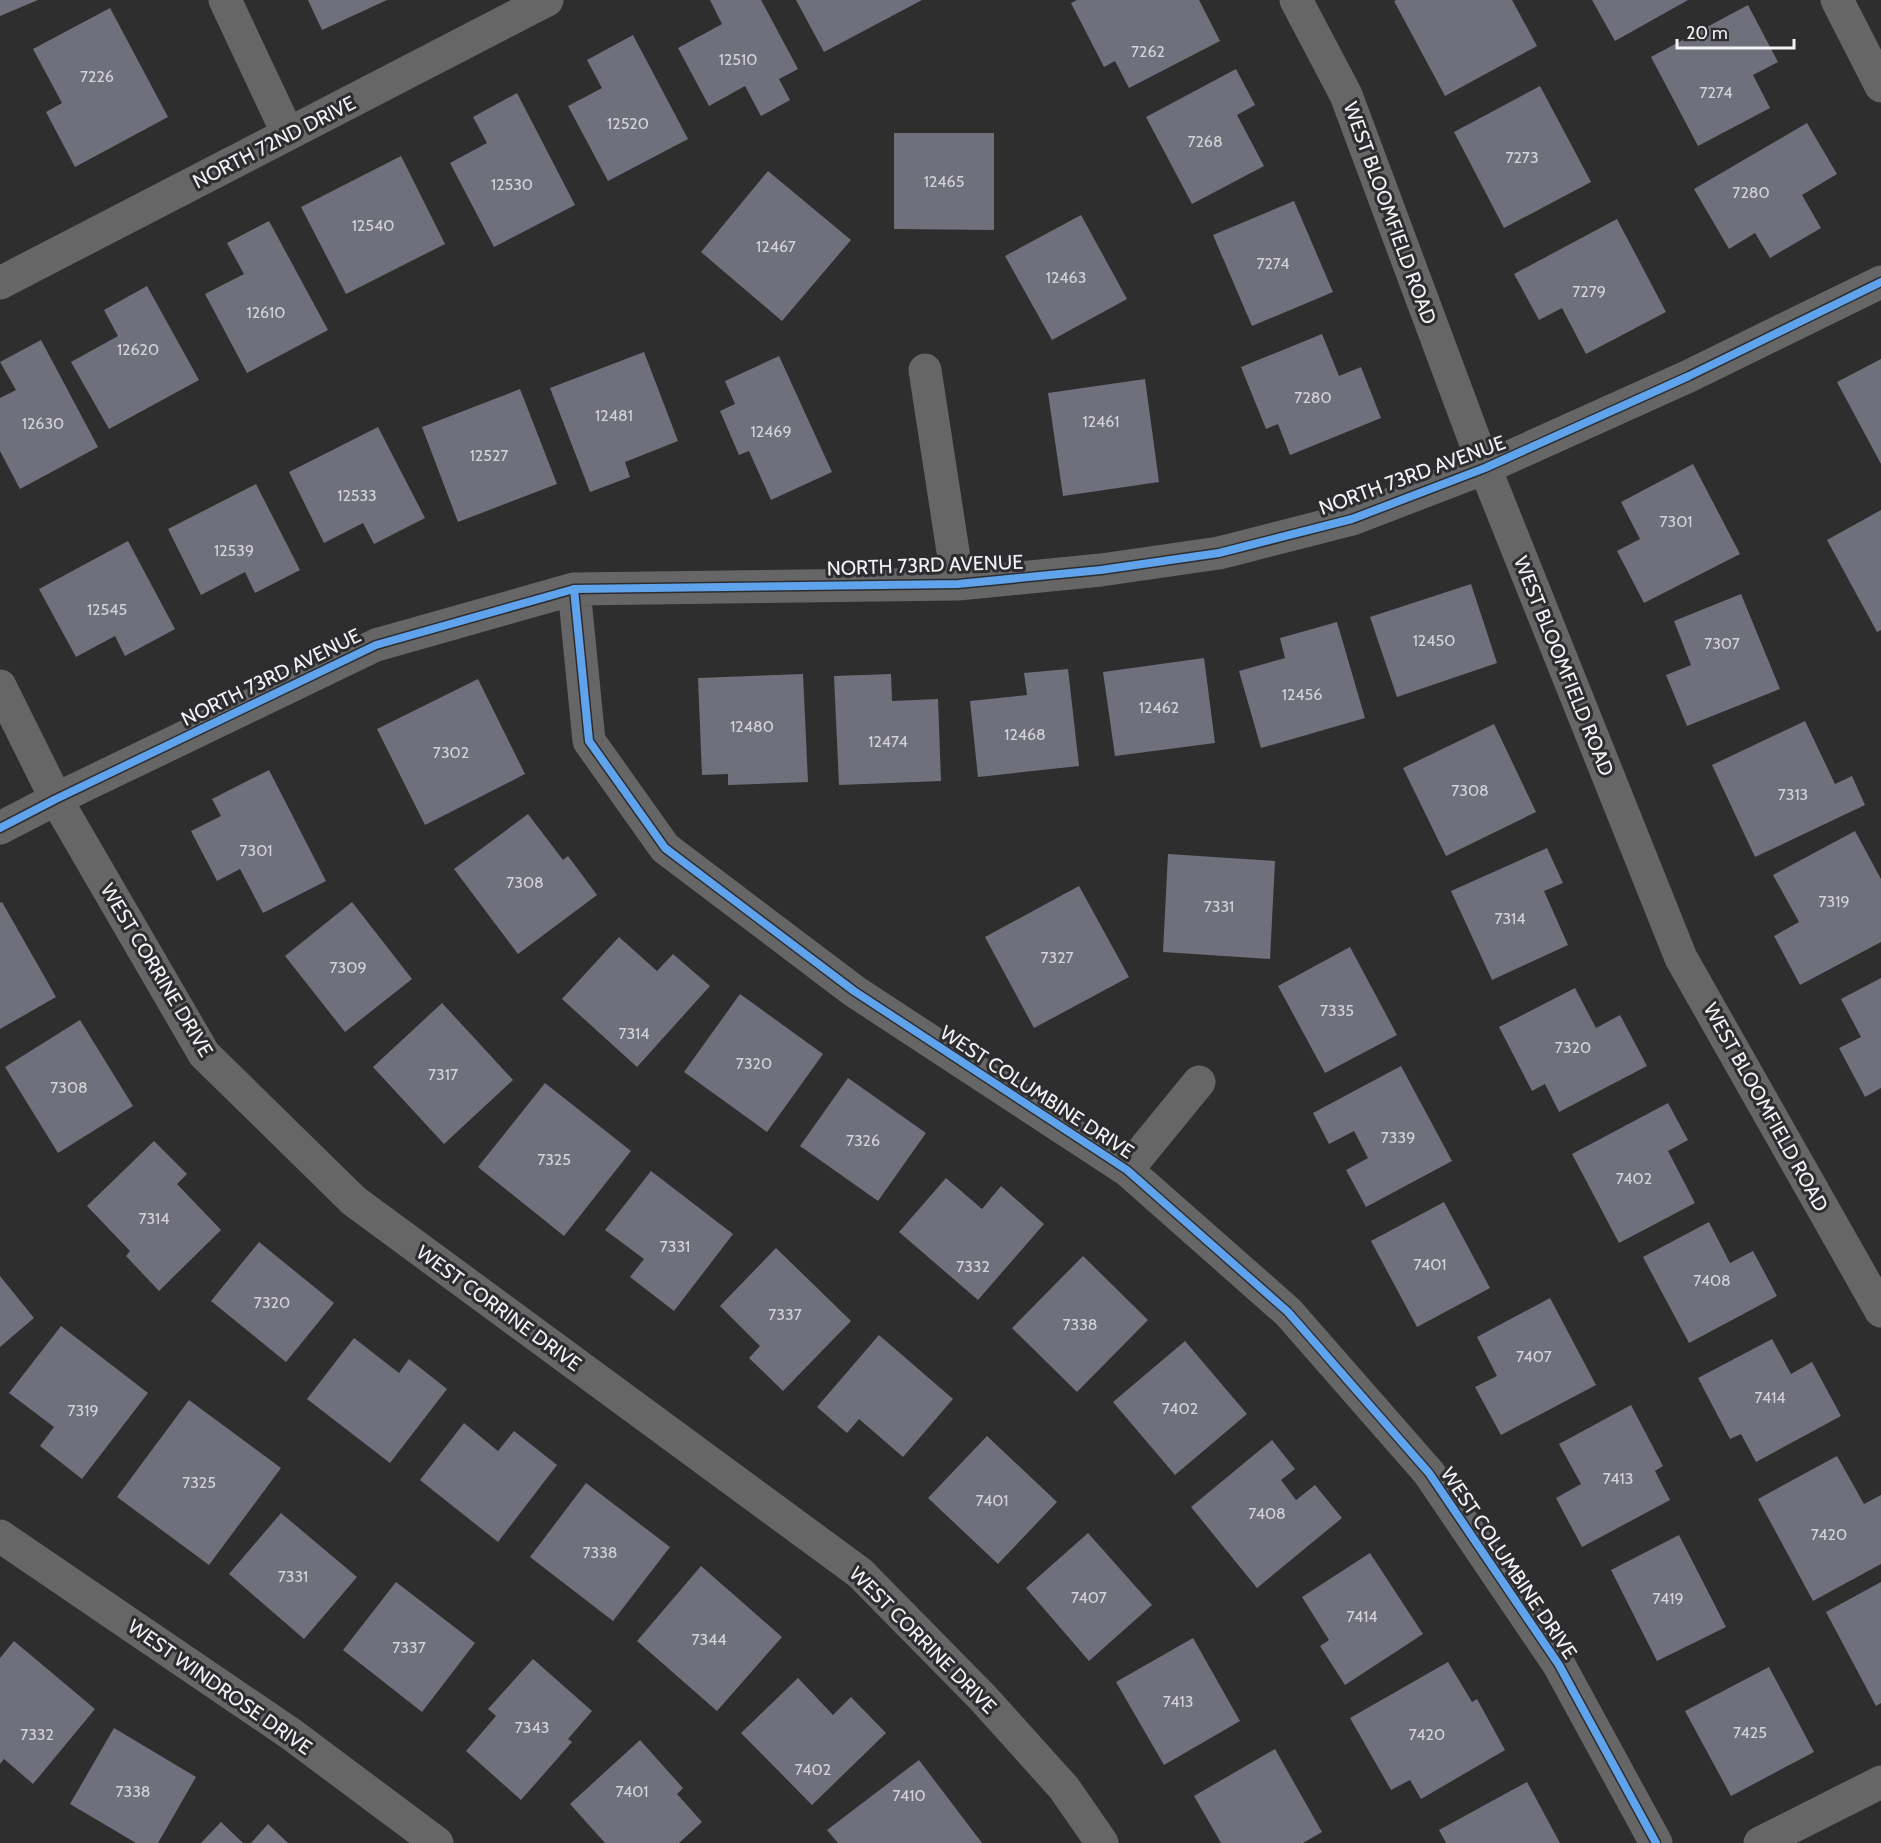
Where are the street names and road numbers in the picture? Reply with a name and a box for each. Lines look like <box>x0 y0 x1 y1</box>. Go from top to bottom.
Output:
street label: NORTH 72ND DRIVE <box>189 91 359 193</box>
street label: WEST BLOOMFIELD ROAD <box>1339 98 1441 328</box>
street label: NORTH 73RD AVENUE <box>1315 430 1509 520</box>
street label: NORTH 73RD AVENUE <box>826 550 1024 580</box>
street label: WEST BLOOMFIELD ROAD <box>1509 553 1619 779</box>
street label: NORTH 73RD AVENUE <box>177 623 365 731</box>
street label: WEST CORRINE DRIVE <box>96 879 218 1061</box>
street label: WEST BLOOMFIELD ROAD <box>1699 998 1833 1216</box>
street label: WEST COLUMBINE DRIVE <box>936 1020 1138 1164</box>
street label: WEST CORRINE DRIVE <box>412 1240 586 1376</box>
street label: WEST COLUMBINE DRIVE <box>1436 1463 1582 1663</box>
street label: WEST CORRINE DRIVE <box>844 1561 1002 1719</box>
street label: WEST WINDROSE DRIVE <box>123 1614 317 1760</box>

